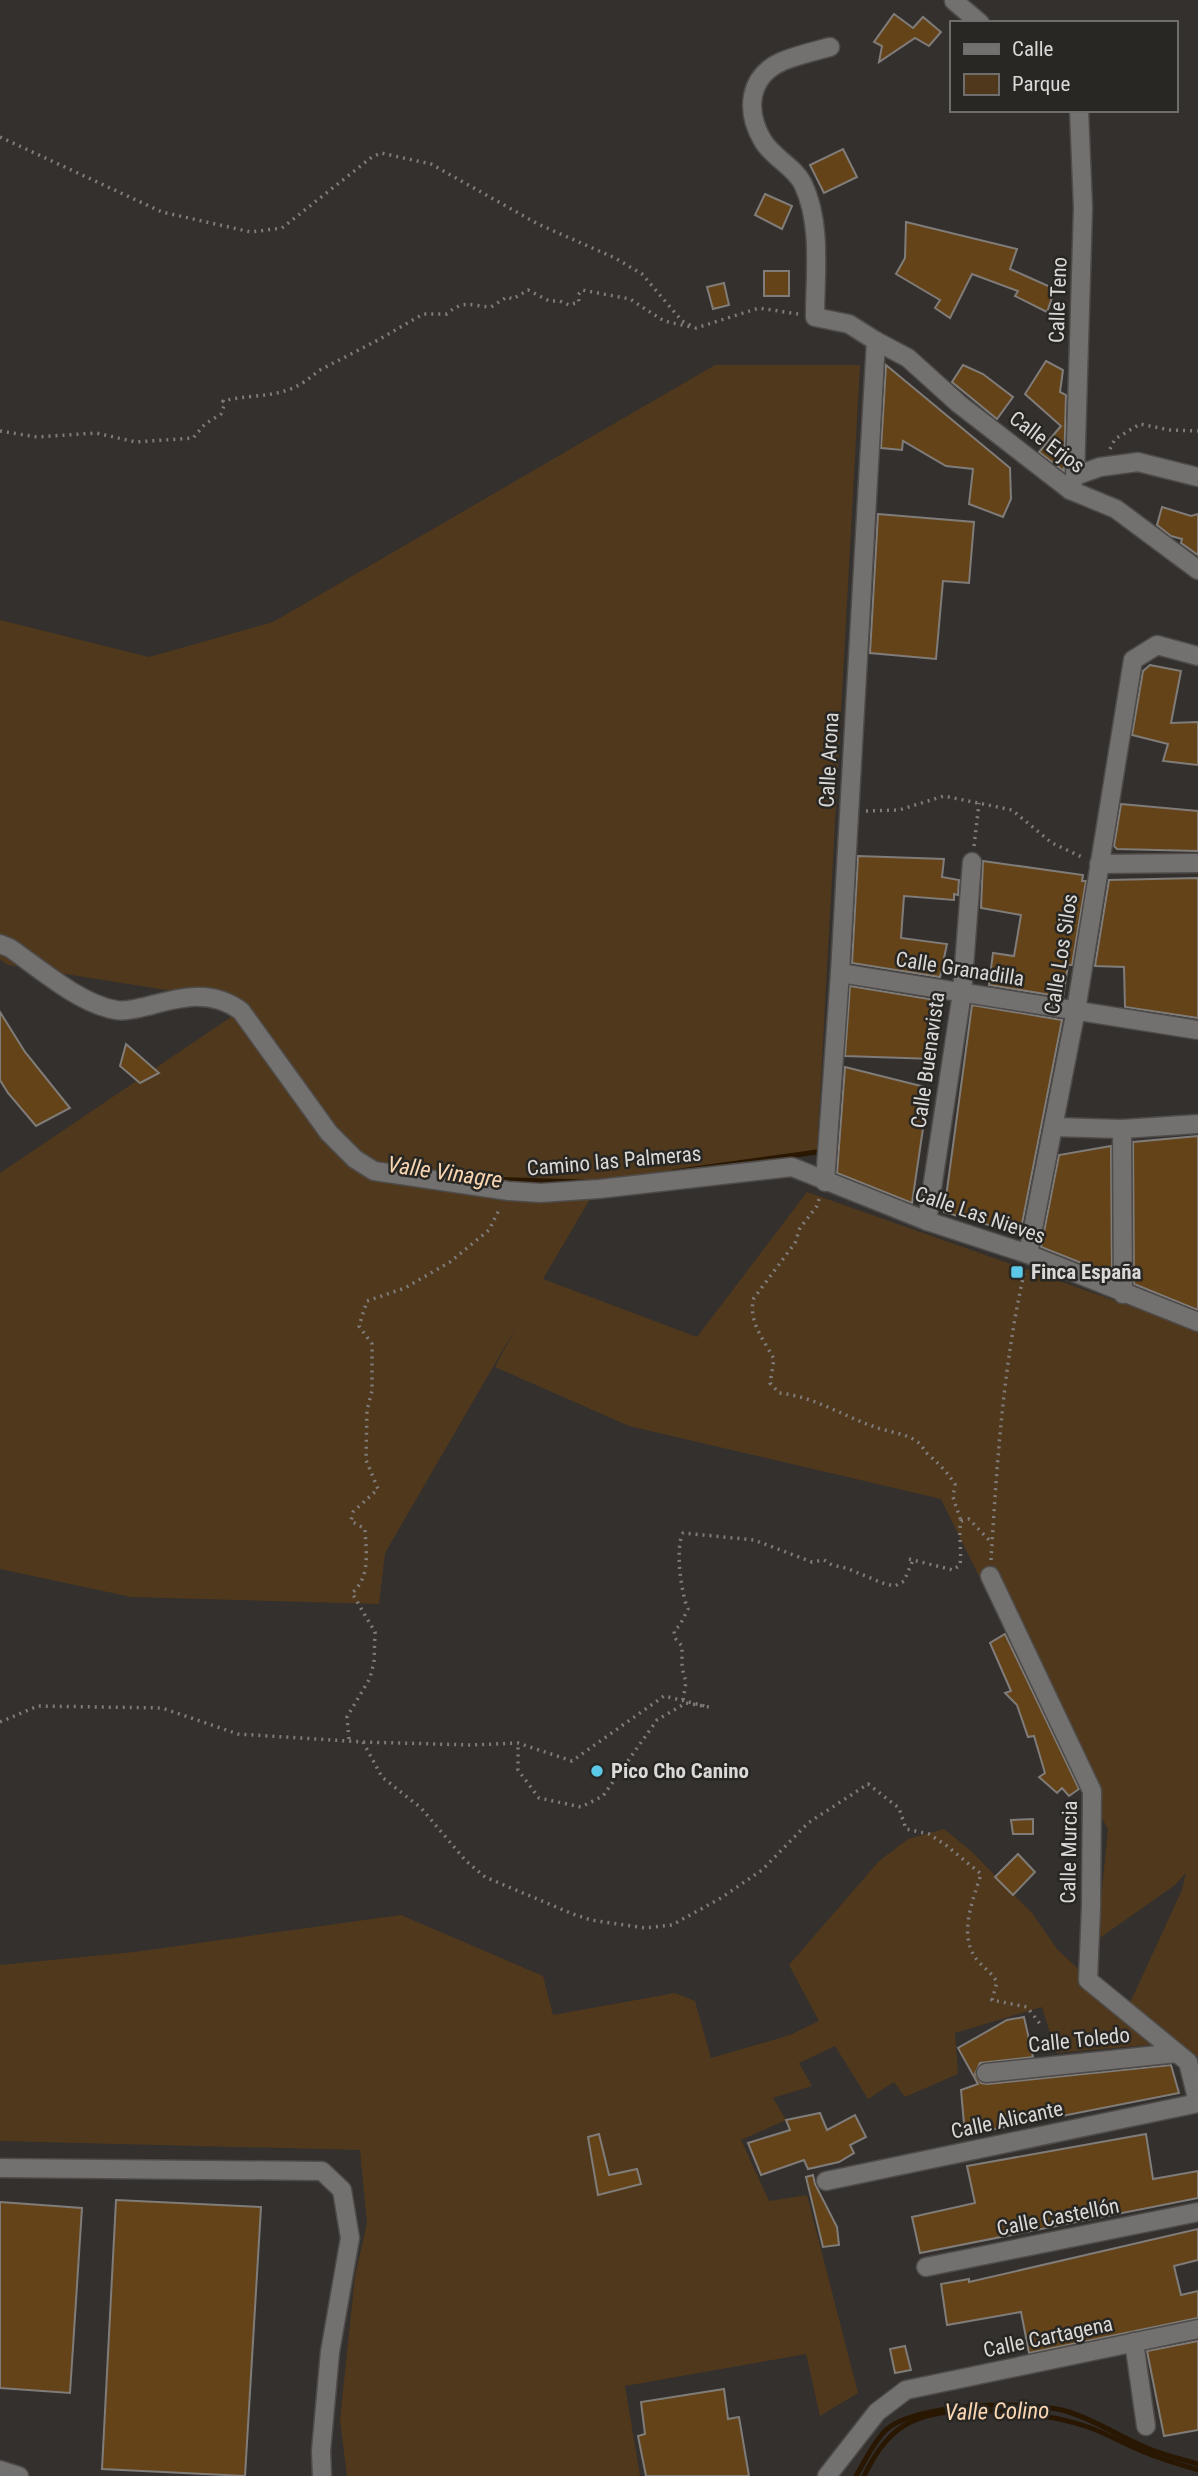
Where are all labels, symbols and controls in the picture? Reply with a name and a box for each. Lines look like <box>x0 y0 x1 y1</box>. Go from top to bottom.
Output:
legend <box>950 21 1177 112</box>
text: Calle <box>1012 37 1054 61</box>
text: Parque <box>1012 72 1070 96</box>
street label: Calle Teno <box>1045 256 1071 344</box>
street label: Calle Erjos <box>1005 406 1089 478</box>
street label: Calle Arona <box>815 712 843 808</box>
street label: Calle Los Silos <box>1040 892 1082 1016</box>
street label: Calle Granadilla <box>894 947 1026 991</box>
street label: Calle Buenavista <box>907 990 949 1130</box>
street label: Camino las Palmeras <box>526 1141 702 1181</box>
water label: Valle Vinagre <box>386 1151 504 1194</box>
street label: Calle Las Nieves <box>912 1181 1048 1249</box>
place label: Finca España <box>1031 1260 1141 1284</box>
marker: Finca España <box>1009 1264 1025 1280</box>
place label: Pico Cho Canino <box>611 1759 749 1783</box>
marker: Pico Cho Canino <box>589 1763 605 1779</box>
street label: Calle Murcia <box>1056 1800 1082 1904</box>
street label: Calle Toledo <box>1027 2023 1131 2057</box>
street label: Calle Alicante <box>949 2096 1065 2144</box>
street label: Calle Castellón <box>995 2193 1121 2241</box>
street label: Calle Cartagena <box>981 2312 1115 2362</box>
water label: Valle Colino <box>944 2397 1050 2426</box>

